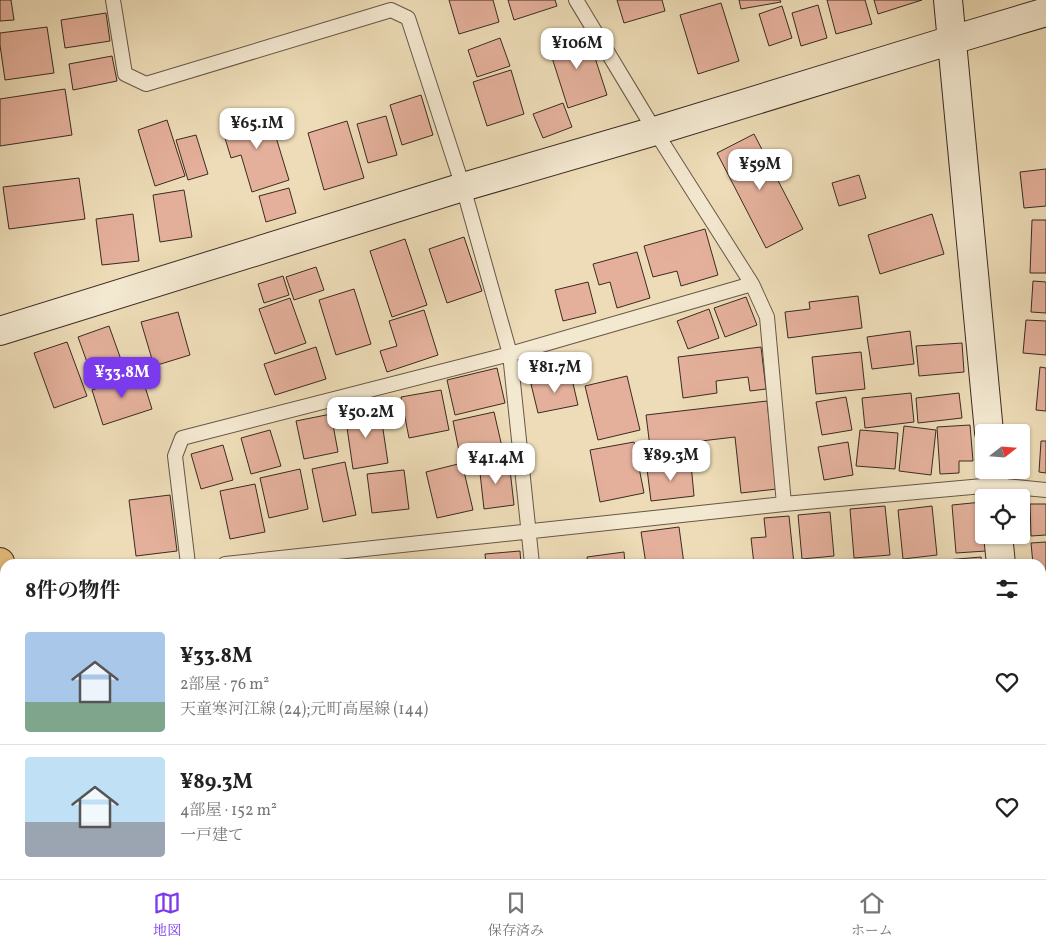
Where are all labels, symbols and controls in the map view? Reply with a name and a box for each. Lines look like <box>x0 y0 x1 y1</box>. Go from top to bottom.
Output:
pin: ¥106M <box>542 28 612 70</box>
text: ¥106M <box>552 33 602 55</box>
pin: ¥65.1M <box>216 108 298 150</box>
text: ¥65.1M <box>230 113 284 135</box>
pin: ¥59M <box>730 148 790 191</box>
text: ¥59M <box>739 154 781 176</box>
pin: ¥81.7M <box>514 352 596 394</box>
pin: ¥33.8M <box>81 356 163 399</box>
text: ¥81.7M <box>529 357 581 379</box>
text: ¥33.8M <box>94 362 150 384</box>
pin: ¥50.2M <box>325 396 407 439</box>
text: ¥50.2M <box>338 402 394 424</box>
north arrow <box>975 424 1030 479</box>
map controls <box>975 424 1030 544</box>
pin: ¥89.3M <box>630 440 712 482</box>
pin: ¥41.4M <box>455 442 537 485</box>
text: ¥89.3M <box>643 445 699 467</box>
text: ¥41.4M <box>468 448 524 470</box>
button: locate <box>975 489 1030 544</box>
icon: filters <box>993 575 1021 603</box>
text: 8件の物件 <box>25 577 120 606</box>
text: ¥33.8M <box>180 642 252 671</box>
icon: home <box>65 652 125 712</box>
icon: heart <box>993 668 1021 696</box>
text: 2部屋 · 76 m² <box>180 674 269 696</box>
text: 天童寒河江線 (24);元町高屋線 (144) <box>180 699 428 721</box>
text: ¥89.3M <box>180 768 253 797</box>
icon: home <box>65 777 125 837</box>
icon: heart <box>993 793 1021 821</box>
text: 4部屋 · 152 m² <box>180 800 277 822</box>
text: 一戸建て <box>180 825 244 847</box>
tab: 地図 <box>153 889 181 941</box>
tab: 保存済み <box>488 889 544 941</box>
tab: ホーム <box>851 889 893 941</box>

